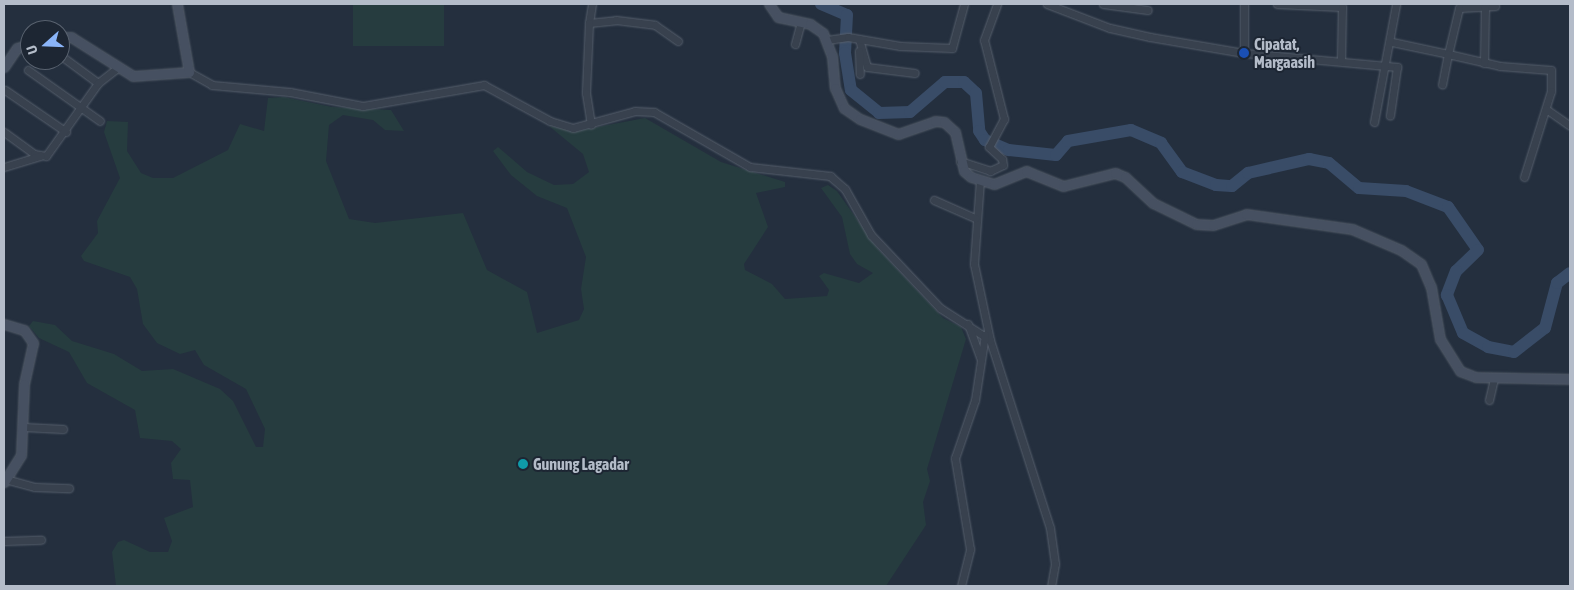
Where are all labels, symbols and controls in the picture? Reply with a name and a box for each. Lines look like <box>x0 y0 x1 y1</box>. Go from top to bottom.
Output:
north arrow <box>20 20 70 70</box>
place label: Cipatat, Margaasih <box>1254 34 1315 72</box>
text: U <box>23 43 41 56</box>
marker: Cipatat, Margaasih <box>1238 47 1250 59</box>
place label: Gunung Lagadar <box>533 454 629 474</box>
marker: Gunung Lagadar <box>517 458 529 470</box>

